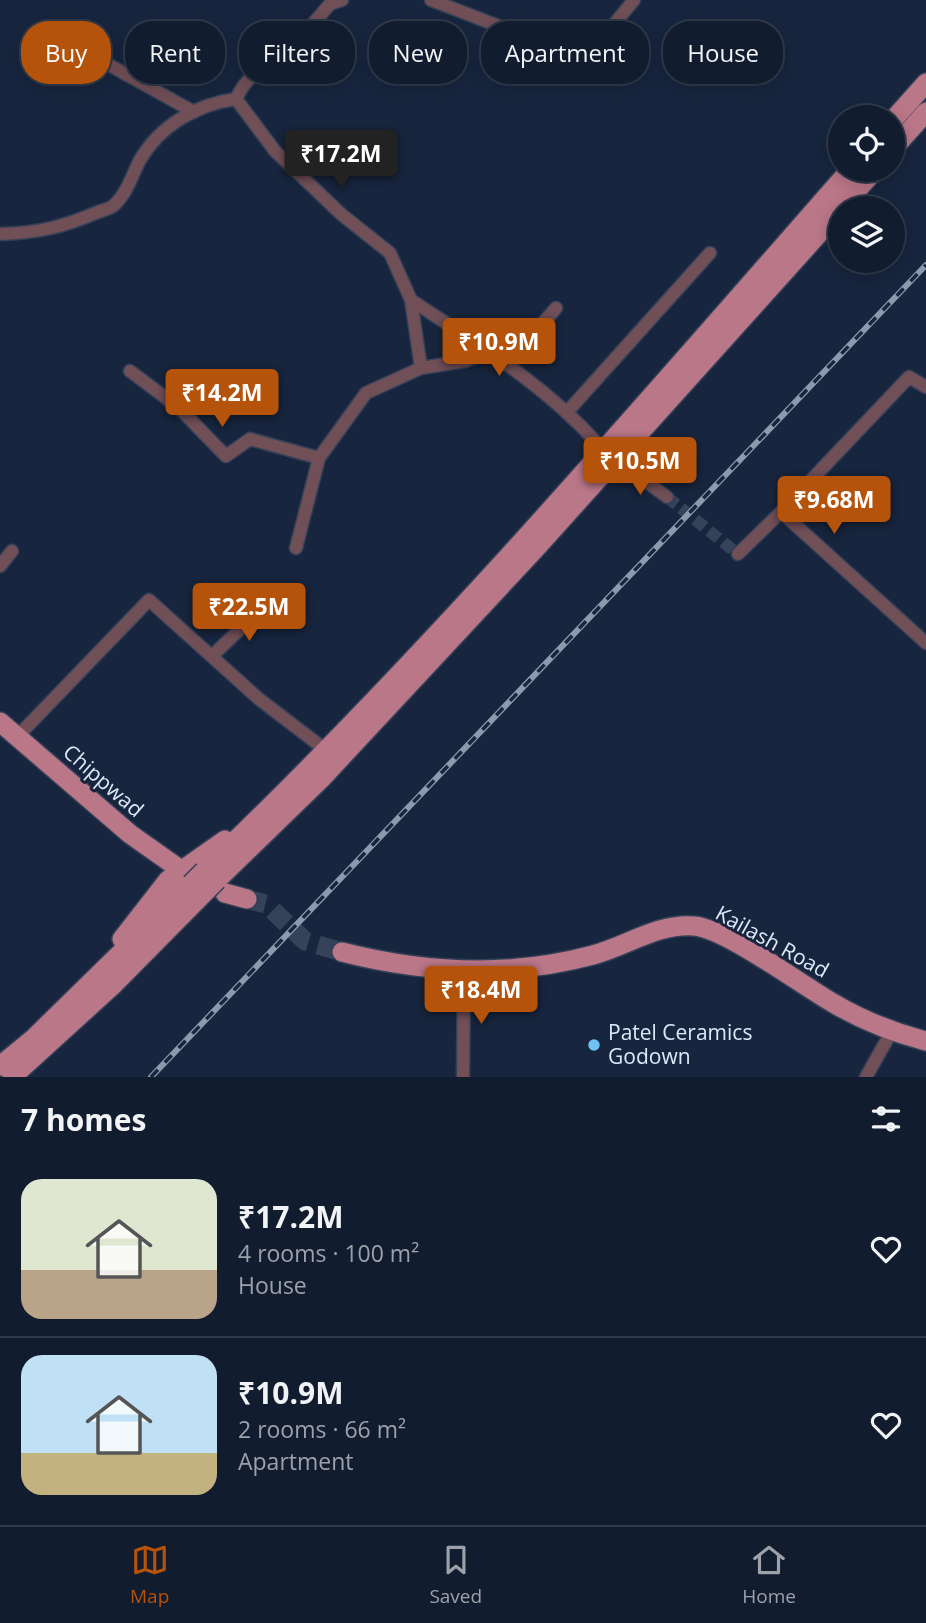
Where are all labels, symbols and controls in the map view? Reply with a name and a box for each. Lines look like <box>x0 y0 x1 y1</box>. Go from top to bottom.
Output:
chip: Buy <box>21 21 111 84</box>
chip: Rent <box>125 21 225 84</box>
chip: Filters <box>239 21 355 84</box>
chip: New <box>369 21 467 84</box>
chip: Apartment <box>481 21 649 84</box>
chip: House <box>663 21 783 84</box>
map controls <box>828 105 905 273</box>
button: locate <box>828 105 905 182</box>
pin: ₹17.2M <box>284 130 398 190</box>
text: ₹17.2M <box>301 137 381 169</box>
button: layers <box>828 196 905 273</box>
pin: ₹10.9M <box>442 318 556 378</box>
text: ₹10.9M <box>459 325 539 357</box>
pin: ₹14.2M <box>165 370 279 429</box>
text: ₹14.2M <box>182 376 262 408</box>
pin: ₹10.5M <box>583 438 697 497</box>
text: ₹10.5M <box>600 444 680 476</box>
pin: ₹9.68M <box>777 476 891 536</box>
text: ₹9.68M <box>794 483 874 515</box>
pin: ₹22.5M <box>192 584 306 643</box>
text: ₹22.5M <box>209 590 289 622</box>
street label: Chippwad <box>58 738 150 823</box>
street label: Kailash Road <box>711 899 834 984</box>
pin: ₹18.4M <box>424 967 538 1026</box>
text: ₹18.4M <box>441 973 521 1005</box>
place label: Patel Ceramics Godown <box>608 1018 752 1070</box>
marker: Patel Ceramics Godown <box>586 1037 602 1053</box>
text: 7 homes <box>21 1099 146 1140</box>
icon: filters <box>867 1100 905 1138</box>
text: ₹17.2M <box>238 1196 343 1237</box>
icon: home <box>77 1207 161 1291</box>
icon: heart <box>867 1230 905 1268</box>
text: 4 rooms · 100 m² <box>238 1237 419 1269</box>
text: House <box>238 1269 307 1301</box>
text: ₹10.9M <box>238 1372 343 1413</box>
icon: home <box>77 1383 161 1467</box>
icon: heart <box>867 1406 905 1444</box>
text: 2 rooms · 66 m² <box>238 1413 406 1445</box>
text: Apartment <box>238 1445 354 1477</box>
tab: Map <box>130 1541 169 1609</box>
tab: Saved <box>429 1541 482 1609</box>
tab: Home <box>742 1541 796 1609</box>

